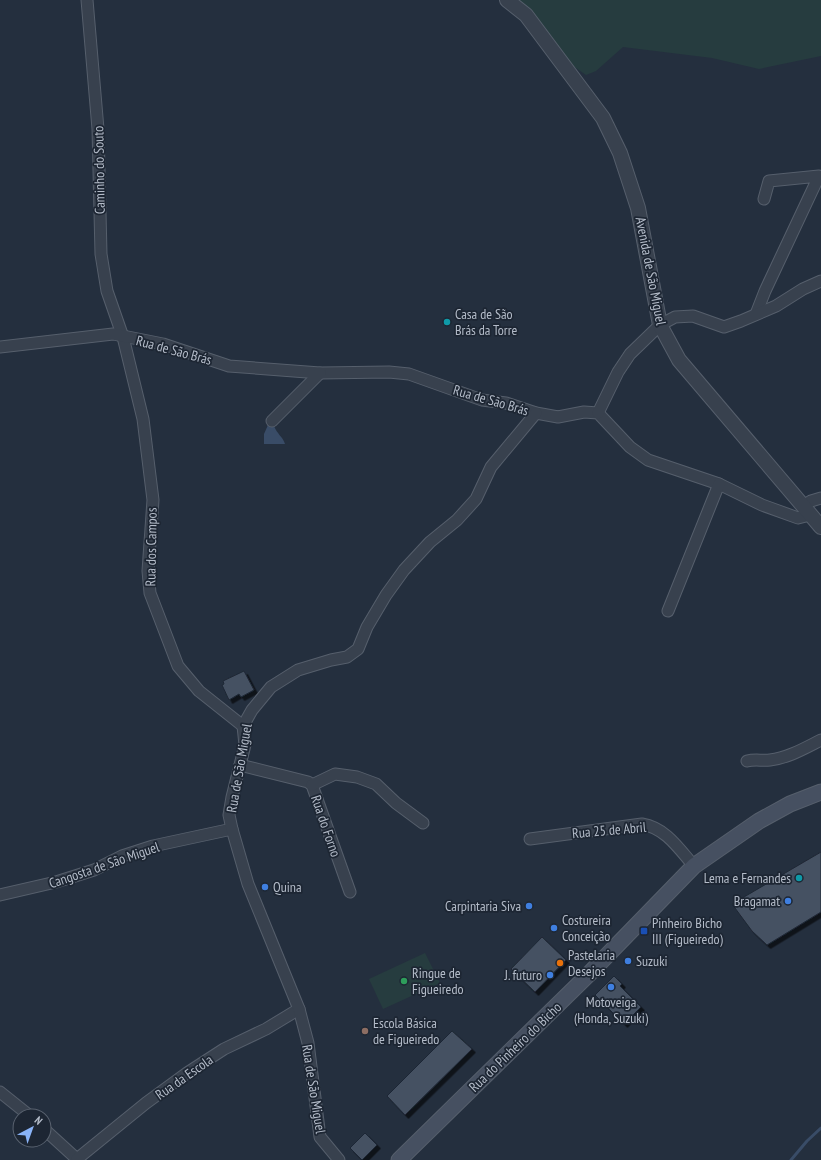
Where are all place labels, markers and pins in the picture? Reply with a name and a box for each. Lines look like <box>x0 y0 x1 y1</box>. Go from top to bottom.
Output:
place label: Casa de São Brás da Torre <box>455 305 518 339</box>
marker: Casa de São Brás da Torre <box>442 317 452 327</box>
place label: Lema e Fernandes <box>704 869 791 887</box>
marker: Lema e Fernandes <box>794 873 804 883</box>
place label: Quina <box>273 878 302 896</box>
marker: Quina <box>260 882 270 892</box>
place label: Bragamat <box>734 892 780 910</box>
marker: Bragamat <box>783 896 793 906</box>
place label: Carpintaria Siva <box>445 897 521 915</box>
marker: Carpintaria Siva <box>524 901 534 911</box>
place label: Costureira Conceição <box>562 911 611 945</box>
place label: Pinheiro Bicho III (Figueiredo) <box>652 914 724 948</box>
marker: Costureira Conceição <box>549 923 559 933</box>
marker: Pinheiro Bicho III (Figueiredo) <box>639 926 649 936</box>
place label: Pastelaria Desejos <box>568 946 615 980</box>
place label: Suzuki <box>636 952 668 970</box>
marker: Suzuki <box>623 956 633 966</box>
marker: Pastelaria Desejos <box>555 958 565 968</box>
place label: Ringue de Figueiredo <box>412 964 464 998</box>
place label: J. futuro <box>504 966 542 984</box>
marker: J. futuro <box>545 970 555 980</box>
marker: Ringue de Figueiredo <box>399 976 409 986</box>
marker: Motoveiga (Honda, Suzuki) <box>606 982 616 992</box>
place label: Motoveiga (Honda, Suzuki) <box>574 993 649 1027</box>
place label: Escola Básica de Figueiredo <box>373 1014 439 1048</box>
marker: Escola Básica de Figueiredo <box>360 1026 370 1036</box>

